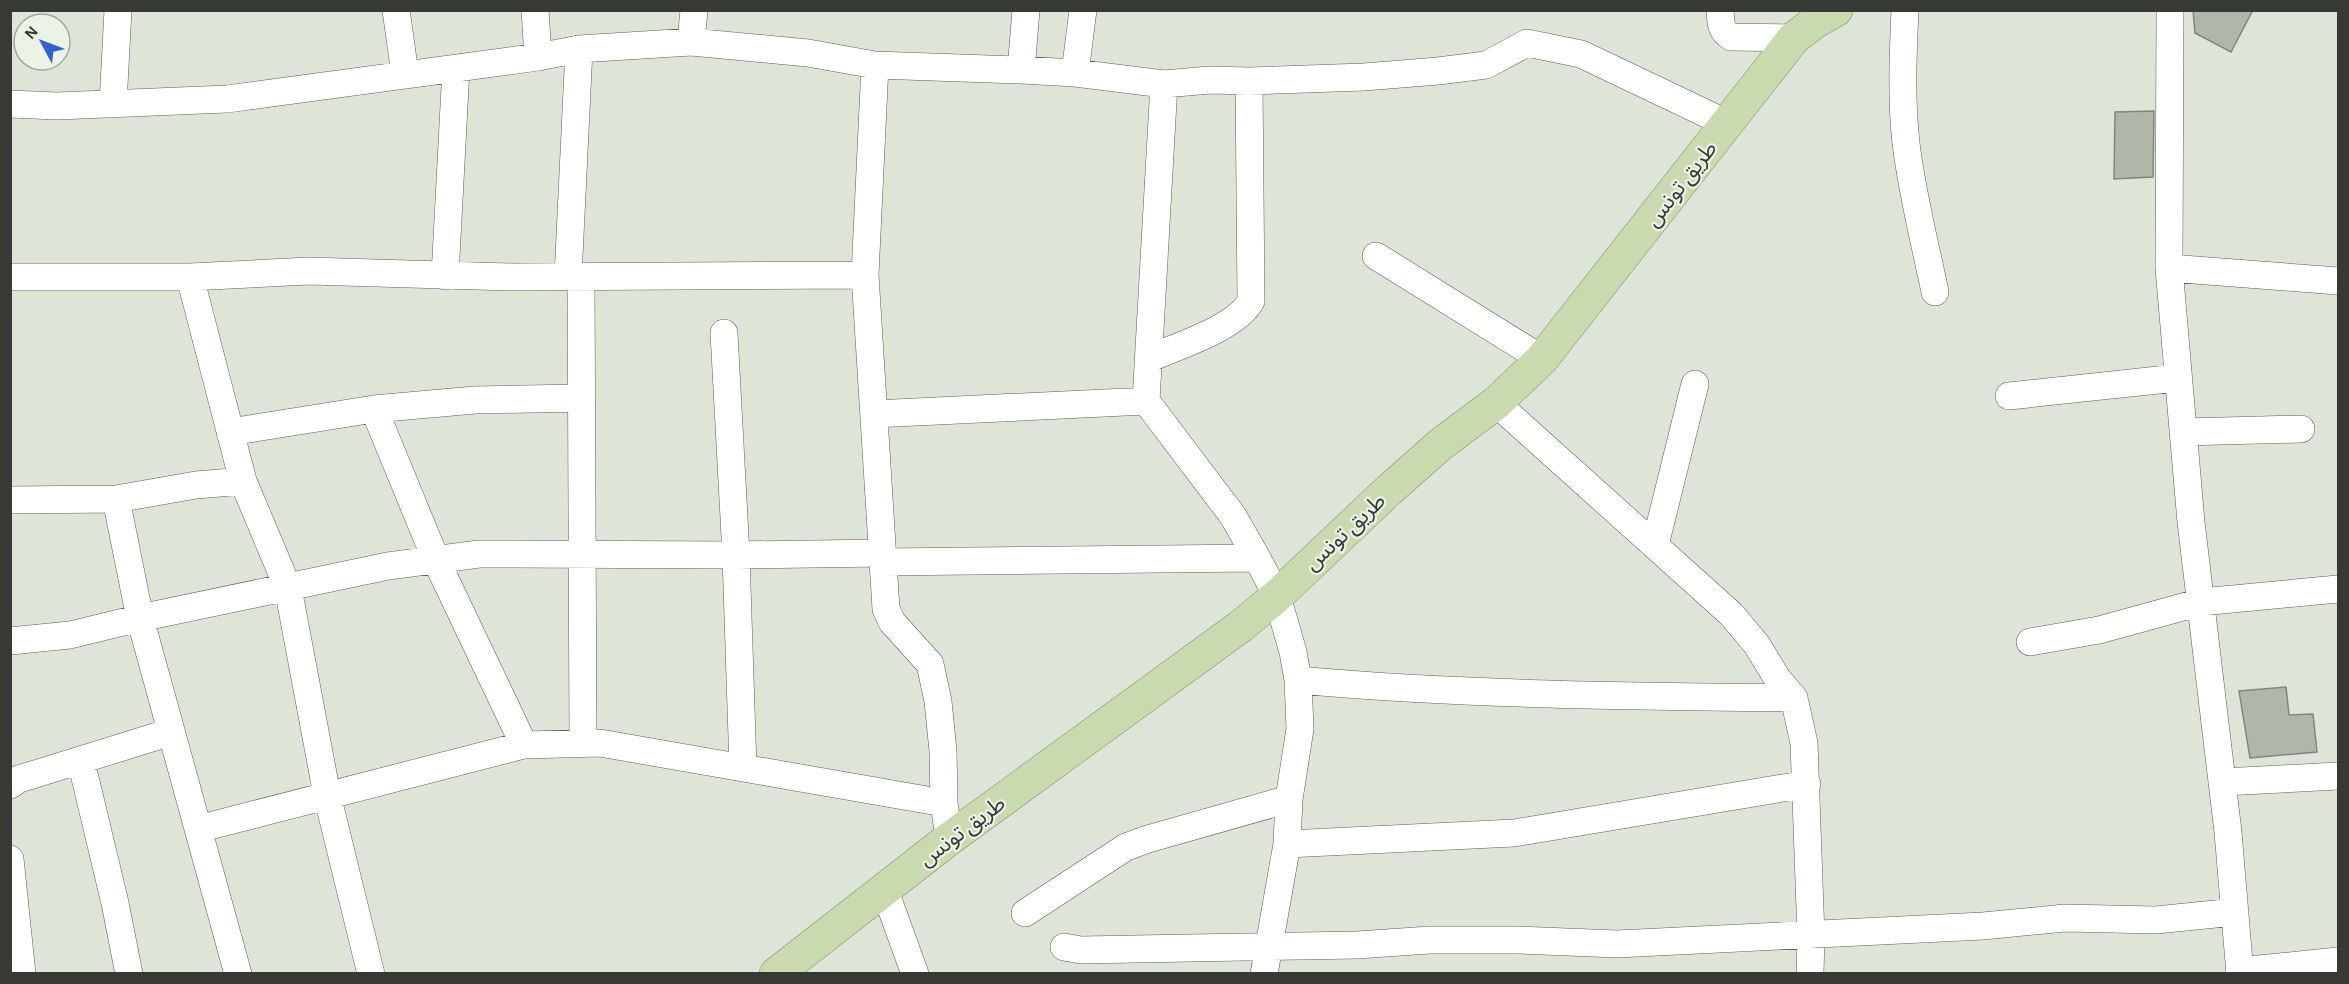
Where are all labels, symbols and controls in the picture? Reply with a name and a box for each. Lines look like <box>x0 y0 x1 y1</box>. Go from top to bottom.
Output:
north arrow <box>12 12 72 72</box>
text: N <box>22 23 41 42</box>
street label: طريق تونس <box>1641 137 1723 232</box>
street label: طريق تونس <box>1300 489 1391 576</box>
street label: طريق تونس <box>915 792 1010 872</box>

